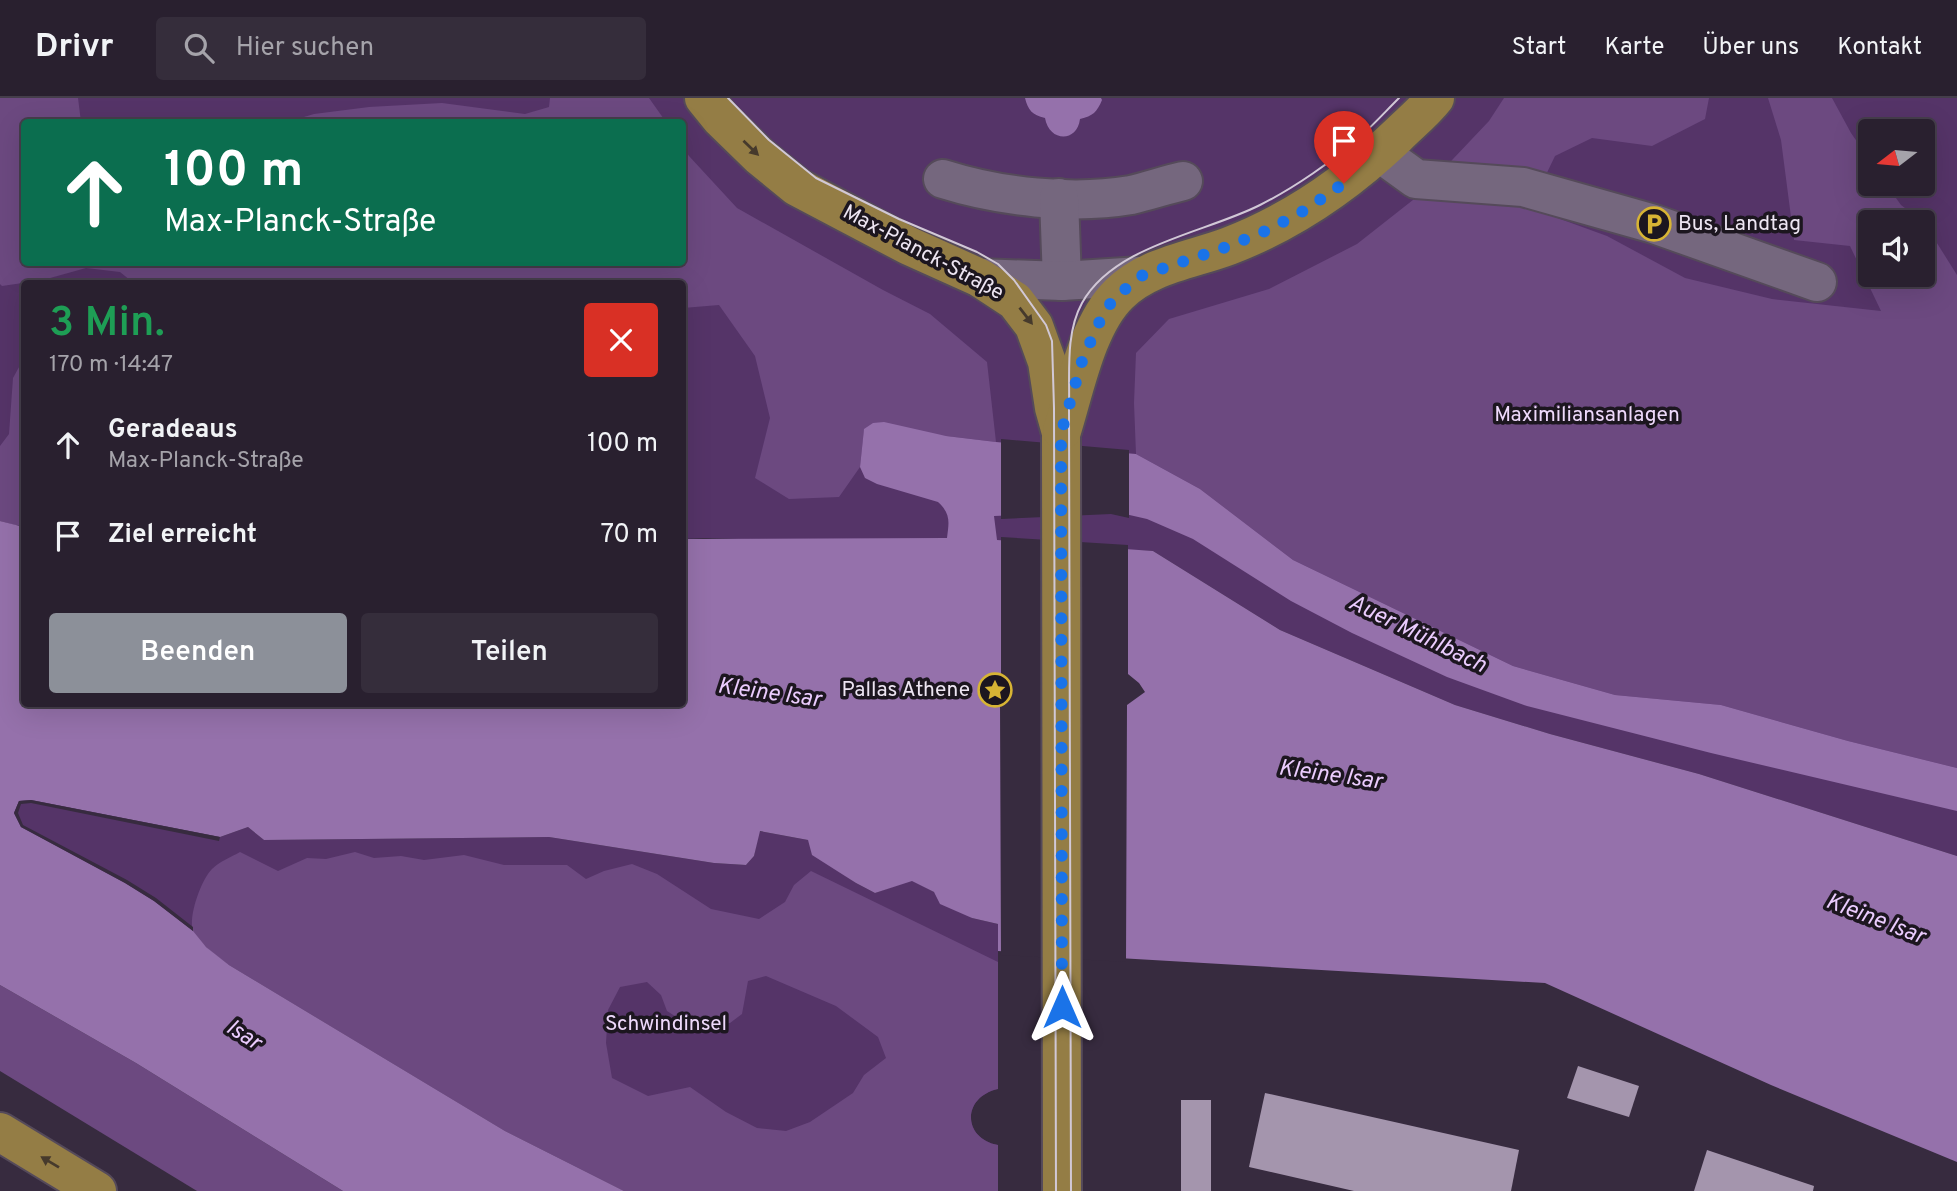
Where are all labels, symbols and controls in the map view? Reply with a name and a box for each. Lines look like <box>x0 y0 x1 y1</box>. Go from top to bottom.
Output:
search box <box>156 17 646 80</box>
text: Drivr <box>35 27 114 69</box>
icon: search <box>180 29 218 67</box>
text: Hier suchen <box>236 32 374 65</box>
text: Start <box>1512 33 1566 63</box>
text: Karte <box>1604 33 1664 63</box>
text: Über uns <box>1702 33 1799 63</box>
text: Kontakt <box>1837 33 1922 63</box>
pin <box>1314 111 1374 183</box>
north arrow <box>1858 119 1936 196</box>
map controls <box>1858 119 1935 287</box>
icon: arrive <box>1325 122 1363 160</box>
one-way arrow <box>742 139 759 156</box>
text: 100 m <box>164 142 303 204</box>
icon: ahead <box>49 147 140 238</box>
street label: Max-Planck-Straße <box>838 199 1008 307</box>
text: Max-Planck-Straße <box>164 203 436 243</box>
parking icon: Bus, Landtag <box>1635 205 1673 243</box>
button: sound <box>1858 210 1935 287</box>
place label: Bus, Landtag <box>1678 211 1801 238</box>
text: 3 Min. <box>49 298 165 351</box>
button: close <box>584 303 658 377</box>
one-way arrow <box>1019 306 1034 324</box>
text: 170 m · 14:47 <box>49 351 173 380</box>
park label: Maximiliansanlagen <box>1494 402 1680 429</box>
text: Geradeaus <box>108 414 237 447</box>
icon: ahead <box>49 426 87 464</box>
text: 100 m <box>587 428 658 461</box>
text: Max-Planck-Straße <box>108 447 304 476</box>
icon: arrive <box>49 517 87 555</box>
text: Ziel erreicht <box>108 519 257 552</box>
text: 70 m <box>600 519 658 552</box>
water label: Auer Mühlbach <box>1343 589 1491 681</box>
button: Beenden <box>49 613 347 693</box>
button: Teilen <box>361 613 658 693</box>
place icon: Pallas Athene <box>976 671 1014 709</box>
water label: Kleine Isar <box>715 672 825 716</box>
place label: Pallas Athene <box>842 677 970 704</box>
water label: Kleine Isar <box>1276 754 1386 798</box>
water label: Kleine Isar <box>1821 888 1931 953</box>
position arrow <box>1025 970 1099 1044</box>
park label: Schwindinsel <box>605 1011 727 1038</box>
water label: Isar <box>220 1014 268 1059</box>
one-way arrow <box>41 1156 60 1169</box>

